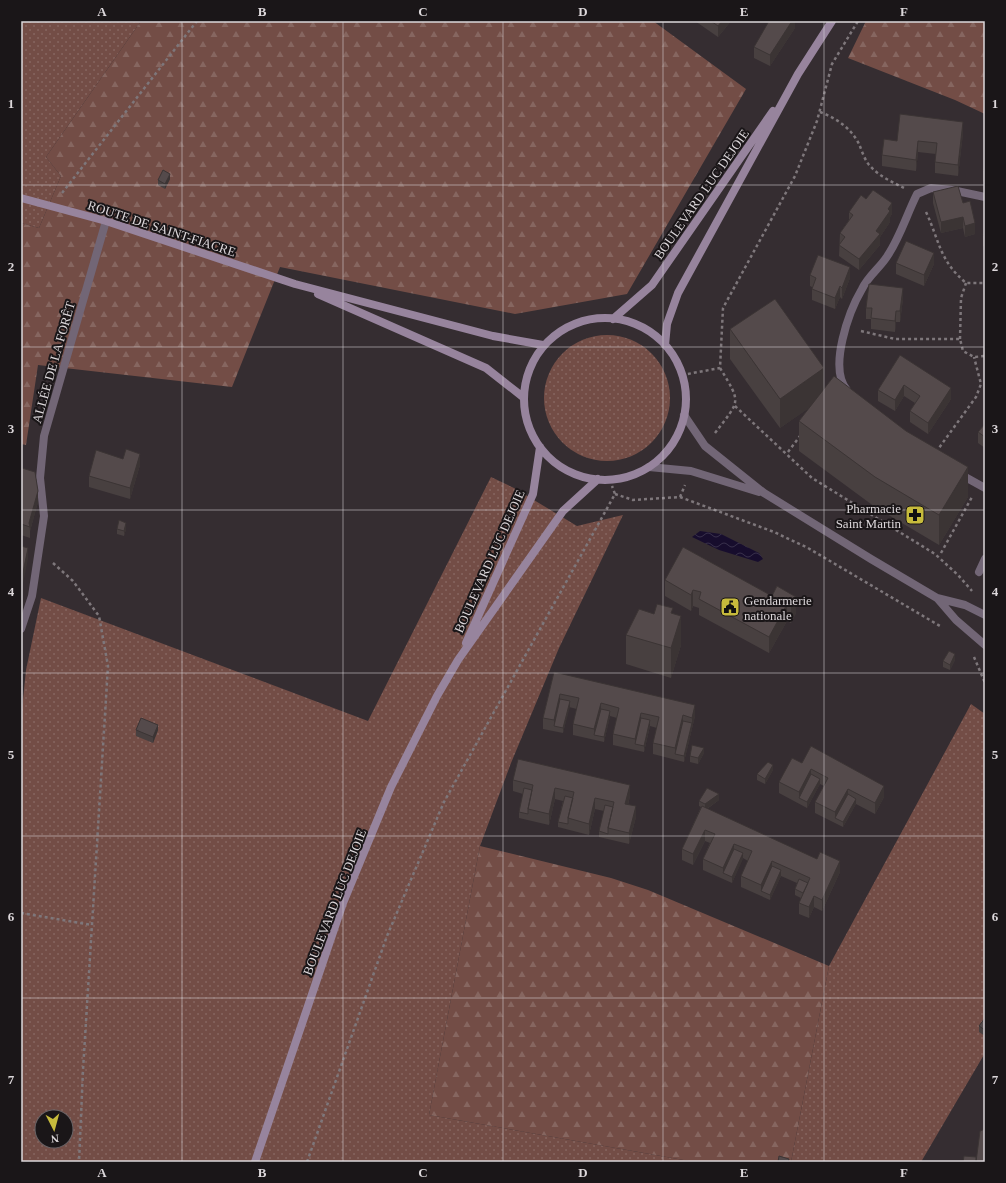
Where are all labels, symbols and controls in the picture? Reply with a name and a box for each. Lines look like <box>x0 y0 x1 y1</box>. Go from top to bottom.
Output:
text: A <box>97 4 107 19</box>
text: B <box>258 4 267 19</box>
text: C <box>418 4 428 19</box>
text: D <box>578 4 588 19</box>
text: E <box>740 4 748 19</box>
text: F <box>900 4 908 19</box>
text: 1 <box>8 96 14 111</box>
text: 1 <box>992 96 998 111</box>
street label: BOULEVARD LUC DEJOIE <box>651 126 752 262</box>
street label: ROUTE DE SAINT-FIACRE <box>86 197 238 260</box>
text: 2 <box>8 259 14 274</box>
text: 2 <box>992 259 998 274</box>
street label: ALLÉE DE LA FORÊT <box>29 299 78 425</box>
text: 3 <box>8 421 15 436</box>
text: 3 <box>992 421 999 436</box>
street label: BOULEVARD LUC DEJOIE <box>451 487 528 635</box>
place label: Pharmacie Saint Martin <box>836 501 901 531</box>
pharmacy icon: Pharmacie Saint Martin <box>904 504 926 526</box>
text: 4 <box>8 584 15 599</box>
text: 4 <box>992 584 999 599</box>
place label: Gendarmerie nationale <box>744 593 812 623</box>
public building icon: Gendarmerie nationale <box>719 596 741 618</box>
text: 5 <box>8 747 15 762</box>
text: 5 <box>992 747 999 762</box>
street label: BOULEVARD LUC DEJOIE <box>300 827 369 977</box>
text: 6 <box>8 909 15 924</box>
text: 6 <box>992 909 999 924</box>
text: 7 <box>8 1072 15 1087</box>
text: 7 <box>992 1072 999 1087</box>
north arrow <box>34 1109 74 1149</box>
text: N <box>50 1133 60 1145</box>
text: A <box>97 1165 107 1180</box>
text: B <box>258 1165 267 1180</box>
text: C <box>418 1165 428 1180</box>
text: D <box>578 1165 588 1180</box>
text: E <box>740 1165 748 1180</box>
text: F <box>900 1165 908 1180</box>

